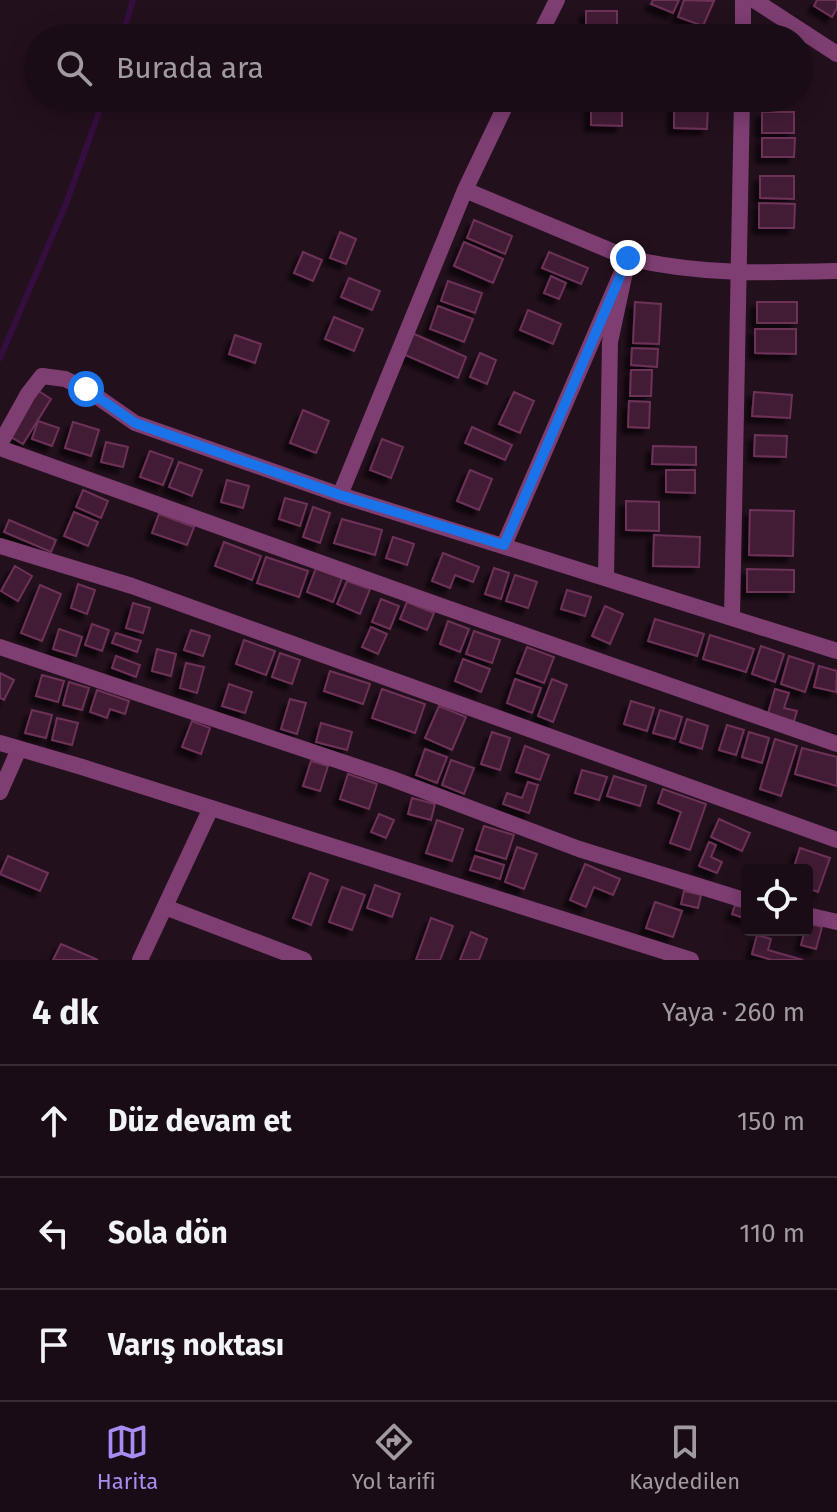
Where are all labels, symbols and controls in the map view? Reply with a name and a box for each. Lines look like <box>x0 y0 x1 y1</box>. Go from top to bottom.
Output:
search box <box>24 24 813 112</box>
icon: search <box>52 46 96 90</box>
text: Burada ara <box>116 50 264 86</box>
route end <box>610 240 646 276</box>
route start <box>68 371 104 407</box>
map controls <box>741 864 813 936</box>
button: locate <box>741 864 813 936</box>
text: 4 dk <box>32 992 98 1033</box>
text: Yaya · 260 m <box>662 997 805 1028</box>
icon: ahead <box>32 1099 76 1143</box>
text: Düz devam et <box>108 1103 292 1139</box>
text: 150 m <box>737 1106 805 1137</box>
icon: left <box>32 1211 76 1255</box>
text: Sola dön <box>108 1215 228 1251</box>
text: 110 m <box>739 1218 805 1249</box>
icon: arrive <box>32 1323 76 1367</box>
text: Varış noktası <box>108 1327 284 1363</box>
tab: Harita <box>97 1420 158 1495</box>
tab: Yol tarifi <box>352 1420 436 1495</box>
tab: Kaydedilen <box>629 1420 740 1495</box>

